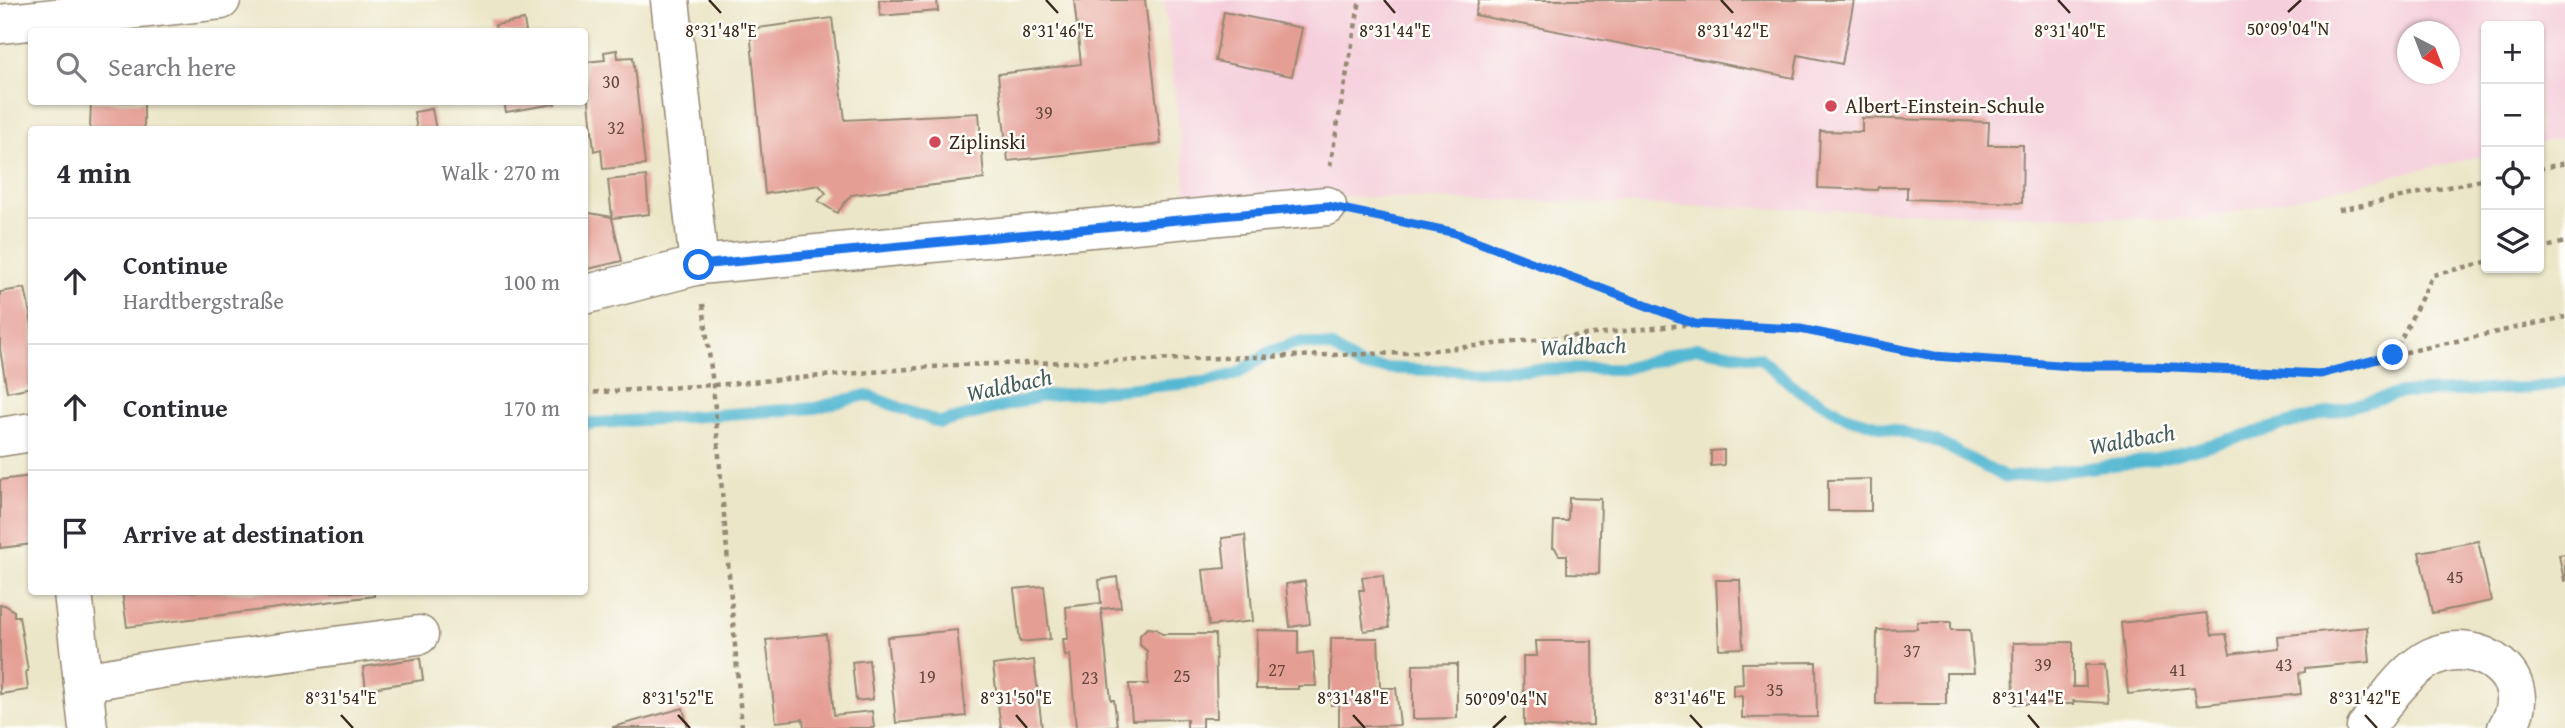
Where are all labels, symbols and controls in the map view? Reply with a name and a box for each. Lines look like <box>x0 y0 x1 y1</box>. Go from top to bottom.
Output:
text: 50°09'04"N <box>2247 15 2330 42</box>
text: 8°31'48"E <box>685 17 757 44</box>
text: 8°31'46"E <box>1022 17 1094 44</box>
text: 8°31'44"E <box>1359 17 1431 44</box>
text: 8°31'42"E <box>1697 17 1769 44</box>
text: 8°31'40"E <box>2034 17 2106 44</box>
north arrow <box>2397 21 2460 84</box>
map controls <box>2481 21 2544 273</box>
button: + <box>2481 21 2544 84</box>
search box <box>28 28 588 105</box>
text: Search here <box>108 47 236 86</box>
icon: search <box>52 48 90 86</box>
house number: 30 <box>602 68 620 95</box>
button: − <box>2481 84 2544 147</box>
place label: Albert-Einstein-Schule <box>1845 90 2045 121</box>
marker: Albert-Einstein-Schule <box>1823 98 1839 114</box>
house number: 39 <box>1035 99 1053 126</box>
house number: 32 <box>607 114 625 141</box>
place label: Ziplinski <box>949 126 1026 157</box>
marker: Ziplinski <box>927 134 943 150</box>
button: locate <box>2481 147 2544 210</box>
text: 4 min <box>56 150 131 194</box>
text: Walk · 270 m <box>441 155 560 188</box>
button: layers <box>2481 210 2544 273</box>
text: Continue <box>123 245 228 284</box>
route start <box>683 249 714 280</box>
icon: ahead <box>56 262 94 300</box>
text: 100 m <box>503 265 560 298</box>
text: Hardtbergstraße <box>123 284 284 317</box>
water label: Waldbach <box>1539 327 1627 364</box>
route end <box>2377 339 2408 370</box>
water label: Waldbach <box>963 359 1055 410</box>
icon: ahead <box>56 388 94 426</box>
text: Continue <box>123 388 228 427</box>
text: 170 m <box>503 391 560 424</box>
water label: Waldbach <box>2086 415 2178 462</box>
icon: arrive <box>56 514 94 552</box>
text: Arrive at destination <box>123 514 364 553</box>
house number: 45 <box>2446 563 2464 590</box>
house number: 37 <box>1903 637 1921 664</box>
house number: 39 <box>2034 651 2052 678</box>
house number: 43 <box>2275 651 2293 678</box>
house number: 27 <box>1268 656 1286 683</box>
house number: 41 <box>2169 656 2187 683</box>
house number: 25 <box>1173 662 1191 689</box>
house number: 19 <box>918 663 936 690</box>
house number: 23 <box>1081 664 1099 691</box>
house number: 35 <box>1766 676 1784 703</box>
text: 8°31'54"E <box>305 684 377 711</box>
text: 8°31'52"E <box>642 684 714 711</box>
text: 8°31'50"E <box>980 684 1052 711</box>
text: 8°31'48"E <box>1317 684 1389 711</box>
text: 8°31'46"E <box>1654 684 1726 711</box>
text: 8°31'44"E <box>1992 684 2064 711</box>
text: 8°31'42"E <box>2329 684 2401 711</box>
text: 50°09'04"N <box>1465 685 1548 712</box>

